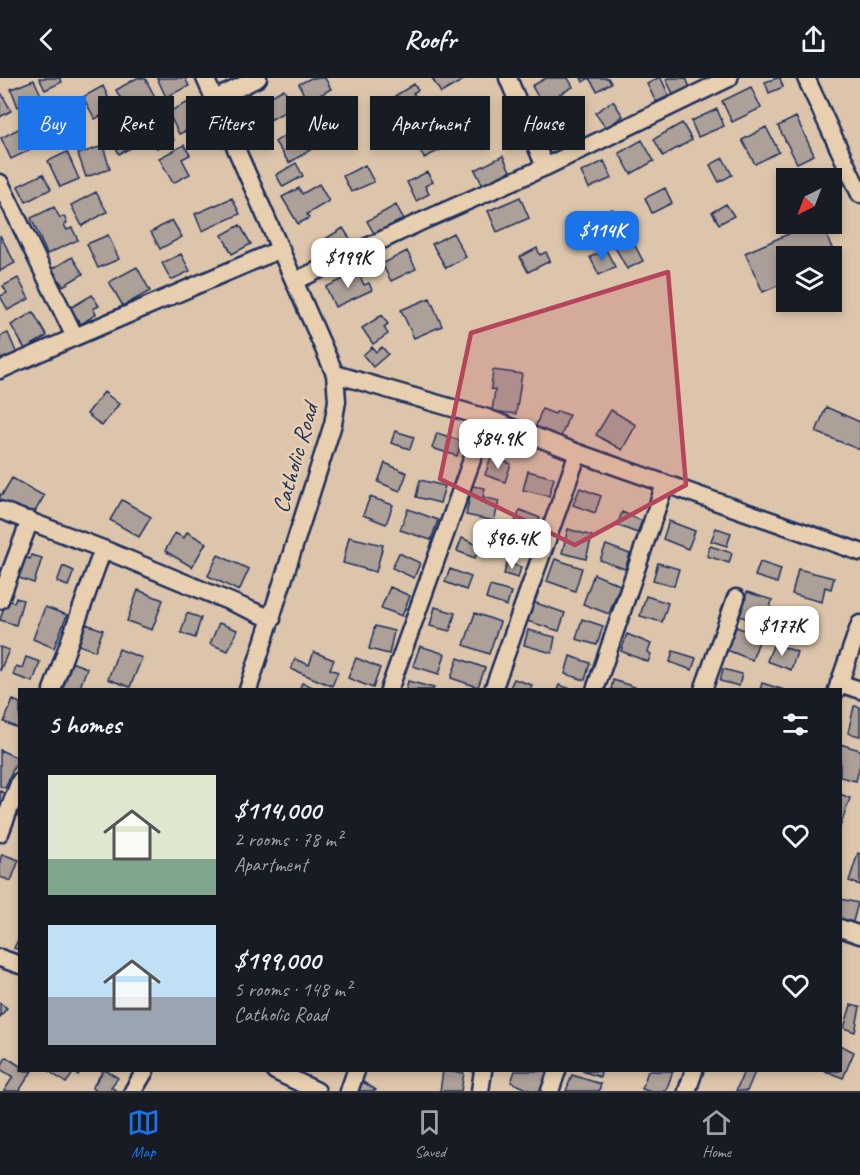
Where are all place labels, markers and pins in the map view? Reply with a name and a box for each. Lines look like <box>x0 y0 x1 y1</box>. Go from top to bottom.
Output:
pin: $114K <box>560 211 644 262</box>
pin: $199K <box>306 238 390 289</box>
pin: $84.9K <box>449 419 547 470</box>
pin: $96.4K <box>463 519 561 570</box>
pin: $177K <box>740 606 824 657</box>

